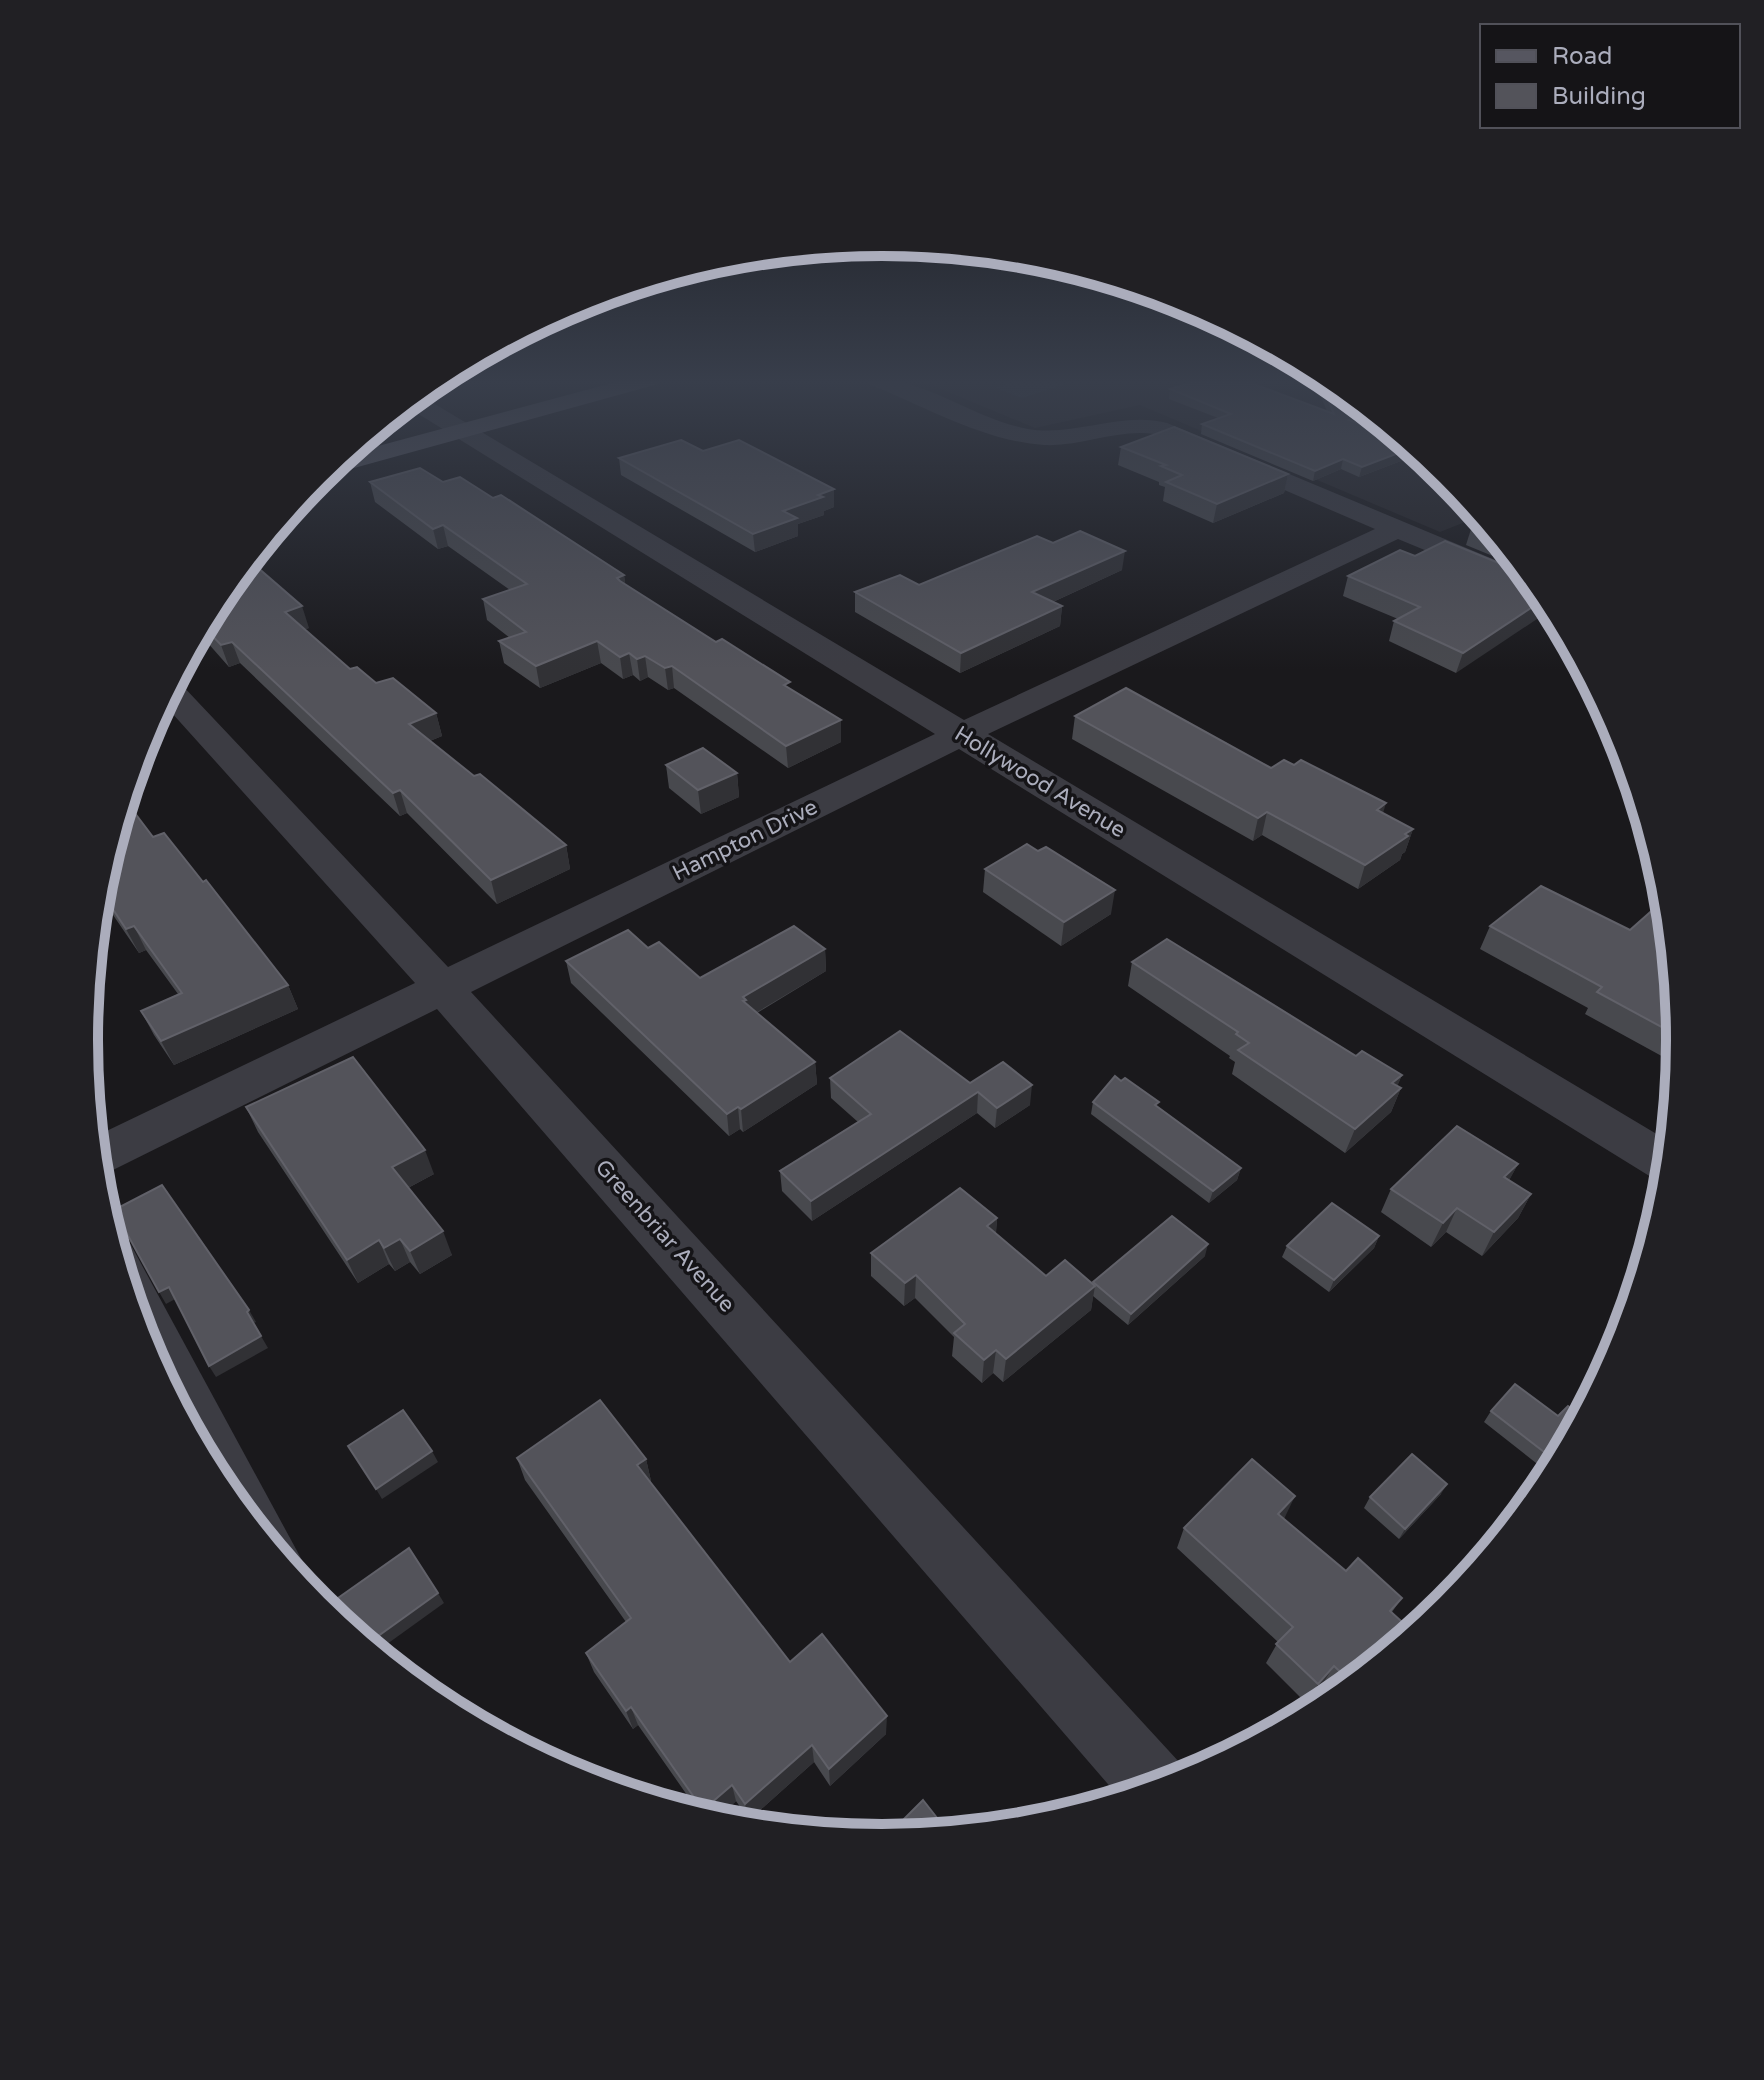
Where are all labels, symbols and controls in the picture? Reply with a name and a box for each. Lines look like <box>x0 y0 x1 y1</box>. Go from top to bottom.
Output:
legend <box>1480 24 1740 128</box>
text: Road <box>1552 42 1612 71</box>
text: Building <box>1552 82 1646 111</box>
street label: Hollywood Avenue <box>950 721 1130 843</box>
street label: Hampton Drive <box>668 794 822 886</box>
street label: Greenbriar Avenue <box>590 1154 740 1318</box>

